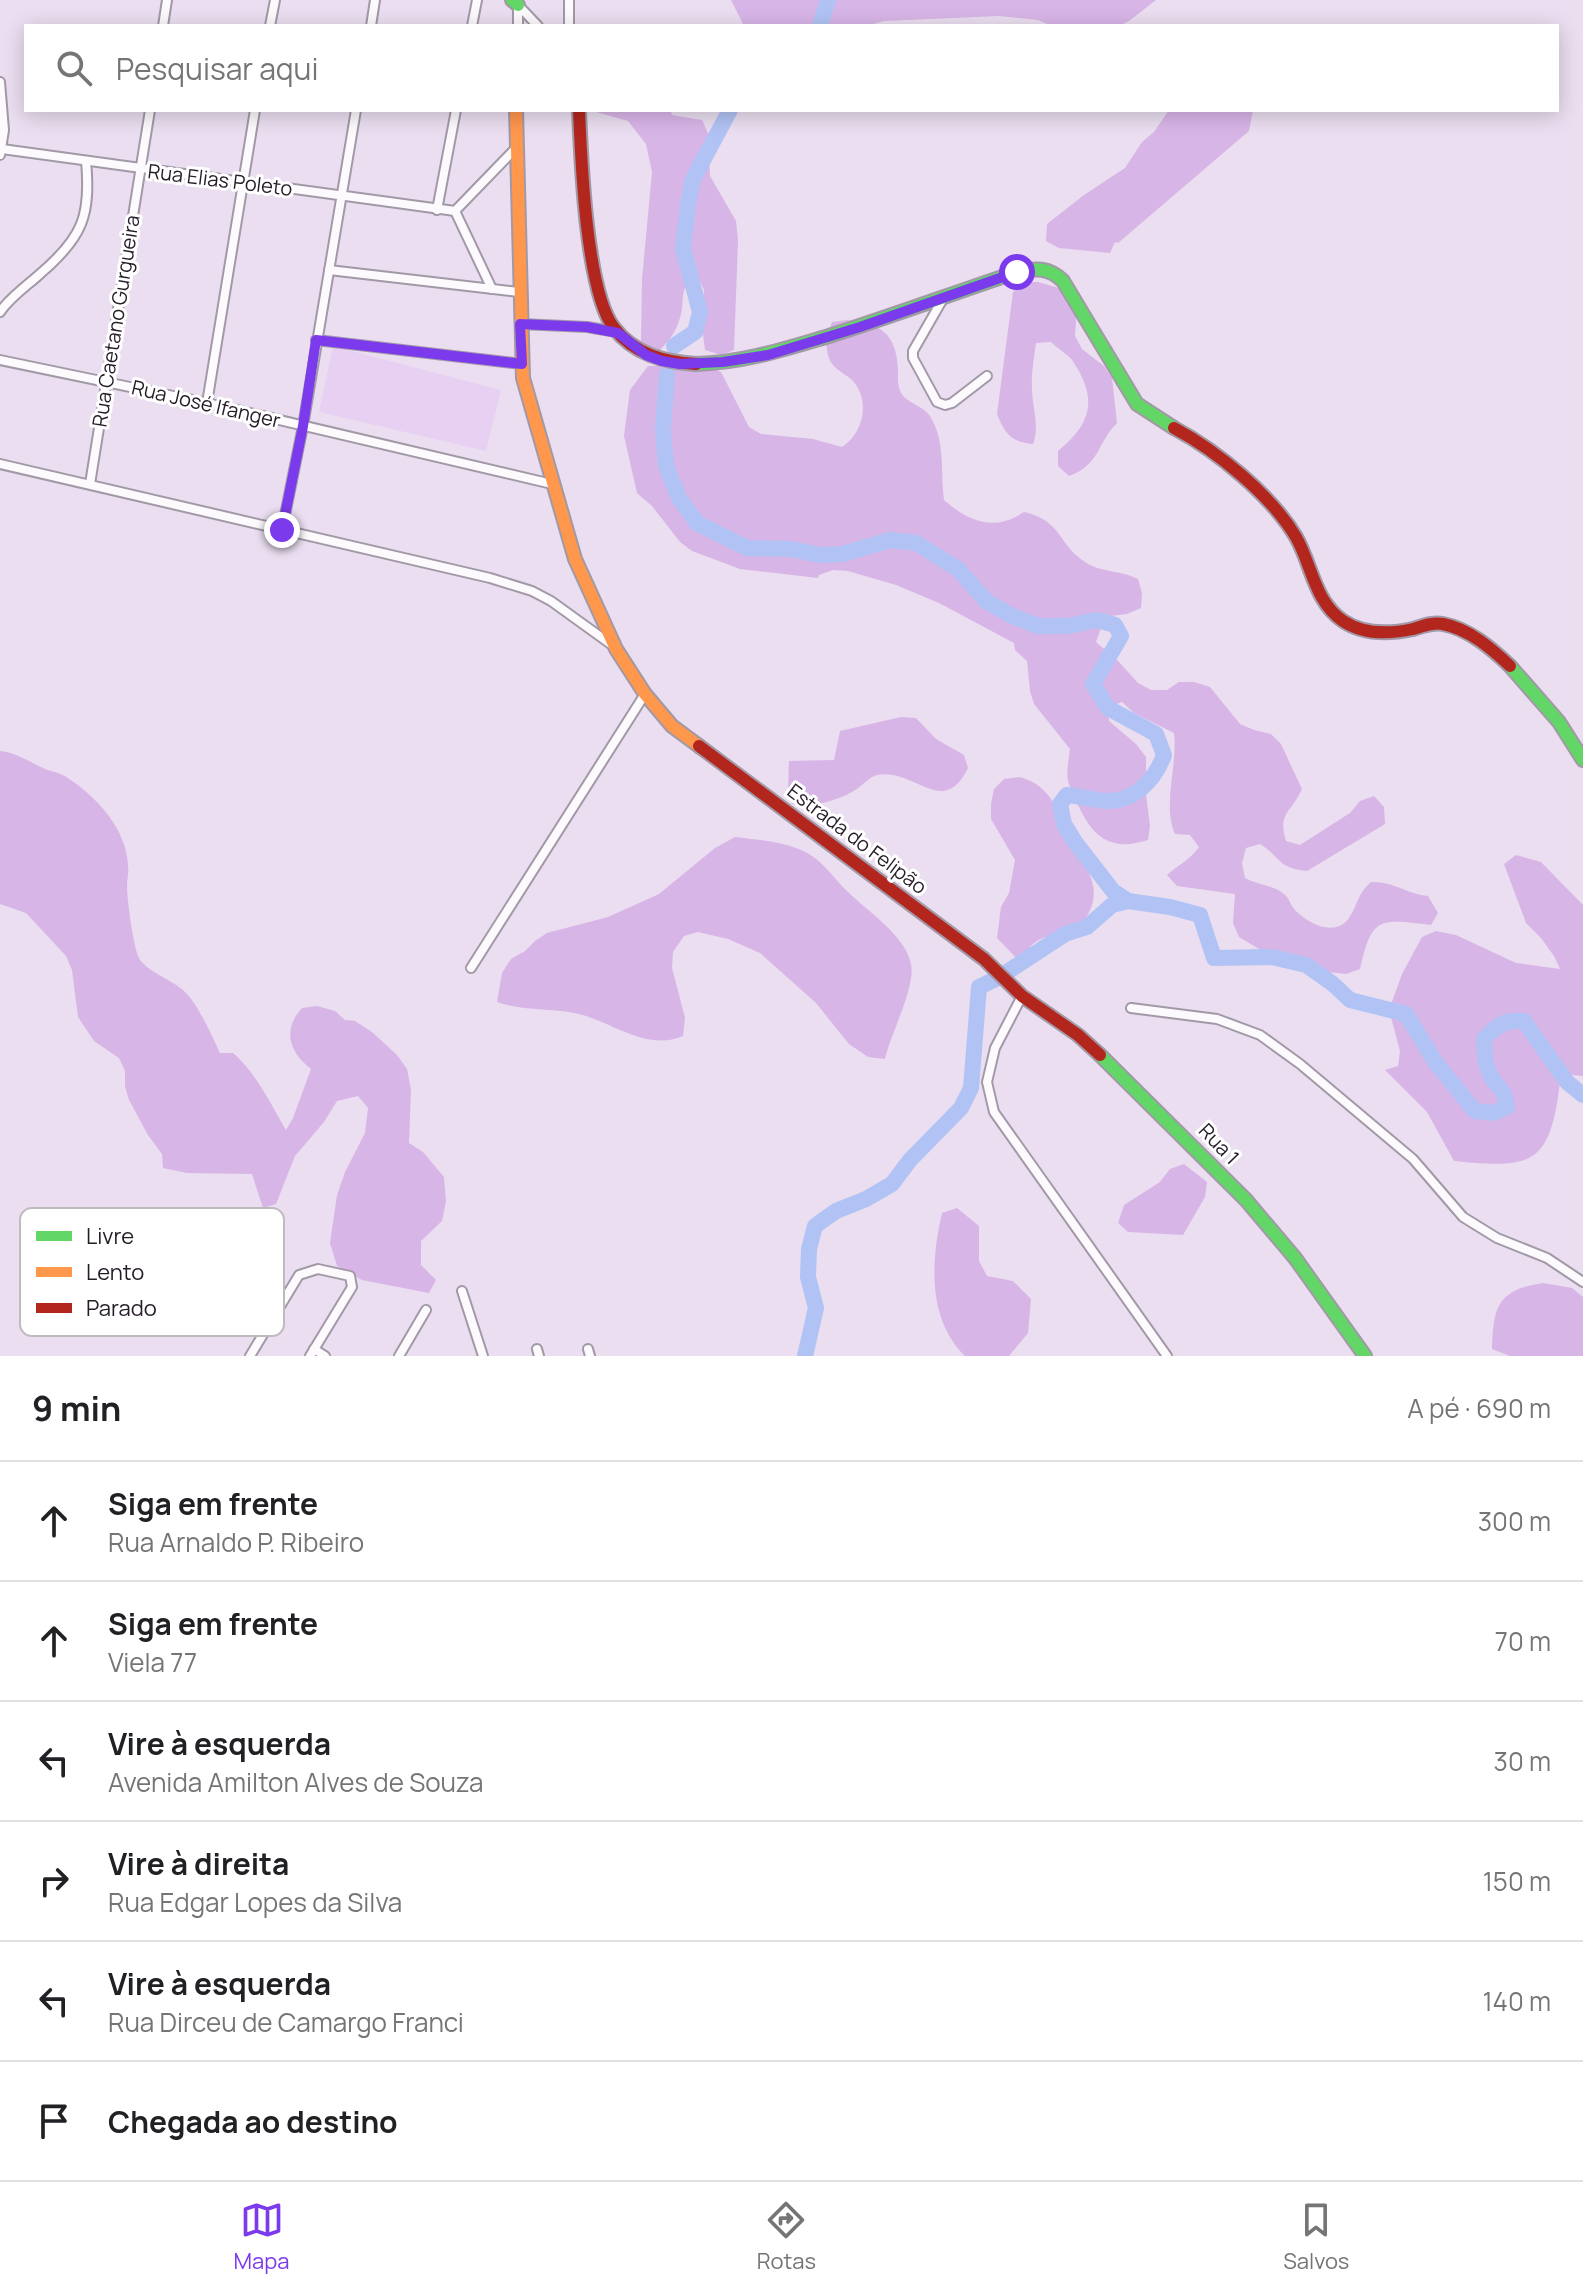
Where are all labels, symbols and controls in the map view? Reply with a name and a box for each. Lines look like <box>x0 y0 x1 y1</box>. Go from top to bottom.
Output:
search box <box>24 24 1559 112</box>
icon: search <box>52 46 96 90</box>
text: Pesquisar aqui <box>116 48 318 89</box>
street label: Rua Elias Poleto <box>146 157 294 202</box>
street label: Rua Caetano Gurgueira <box>85 213 146 429</box>
route start <box>999 254 1035 290</box>
street label: Rua José Ifanger <box>129 373 283 434</box>
route end <box>264 512 300 548</box>
street label: Estrada do Felipão <box>782 777 933 900</box>
street label: Rua 1 <box>1193 1117 1246 1170</box>
legend <box>20 1208 284 1336</box>
text: Livre <box>86 1221 134 1251</box>
text: Lento <box>86 1257 144 1287</box>
text: Parado <box>86 1293 157 1323</box>
text: 9 min <box>32 1385 121 1431</box>
text: A pé · 690 m <box>1407 1390 1551 1426</box>
text: Siga em frente <box>108 1483 318 1524</box>
icon: ahead <box>32 1499 76 1543</box>
text: 300 m <box>1478 1503 1551 1539</box>
text: Rua Arnaldo P. Ribeiro <box>108 1524 364 1560</box>
text: Siga em frente <box>108 1603 318 1644</box>
icon: ahead <box>32 1619 76 1663</box>
text: 70 m <box>1495 1623 1551 1659</box>
text: Viela 77 <box>108 1644 197 1680</box>
text: Vire à esquerda <box>108 1723 331 1764</box>
icon: left <box>32 1739 76 1783</box>
text: 30 m <box>1494 1743 1551 1779</box>
text: Avenida Amilton Alves de Souza <box>108 1764 483 1800</box>
text: Vire à direita <box>108 1843 289 1884</box>
icon: right <box>32 1859 76 1903</box>
text: 150 m <box>1483 1863 1551 1899</box>
text: Rua Edgar Lopes da Silva <box>108 1884 402 1920</box>
text: Vire à esquerda <box>108 1963 331 2004</box>
icon: left <box>32 1979 76 2023</box>
text: 140 m <box>1482 1983 1551 2019</box>
text: Rua Dirceu de Camargo Franci <box>108 2004 464 2040</box>
icon: arrive <box>32 2099 76 2143</box>
text: Chegada ao destino <box>108 2101 398 2142</box>
tab: Mapa <box>234 2198 290 2276</box>
tab: Rotas <box>757 2198 816 2276</box>
tab: Salvos <box>1283 2198 1349 2276</box>

